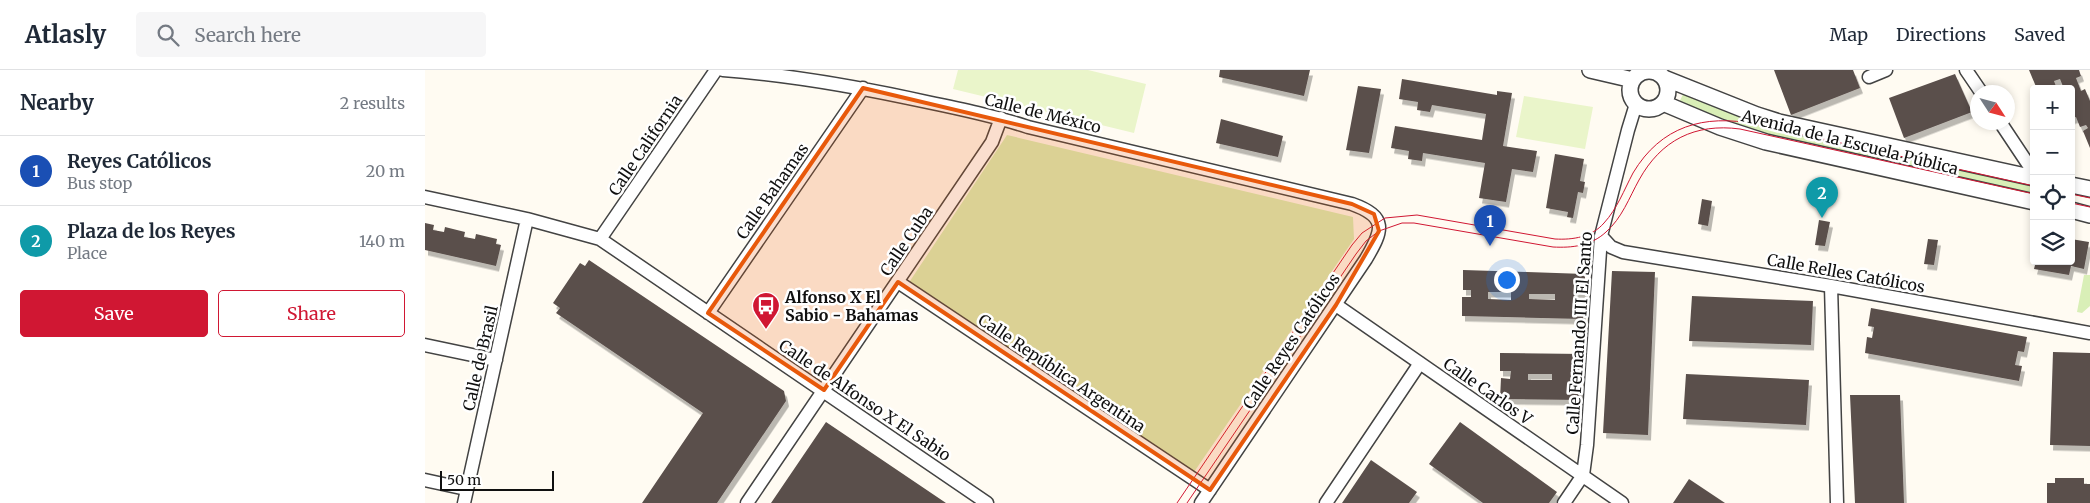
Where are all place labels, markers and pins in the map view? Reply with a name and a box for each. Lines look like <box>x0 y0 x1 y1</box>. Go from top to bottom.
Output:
pin: 2 <box>1806 177 1838 218</box>
pin: 1 <box>1474 205 1506 246</box>
place label: Alfonso X El Sabio - Bahamas <box>784 287 919 325</box>
bus stop icon: Alfonso X El Sabio - Bahamas <box>751 291 781 330</box>

